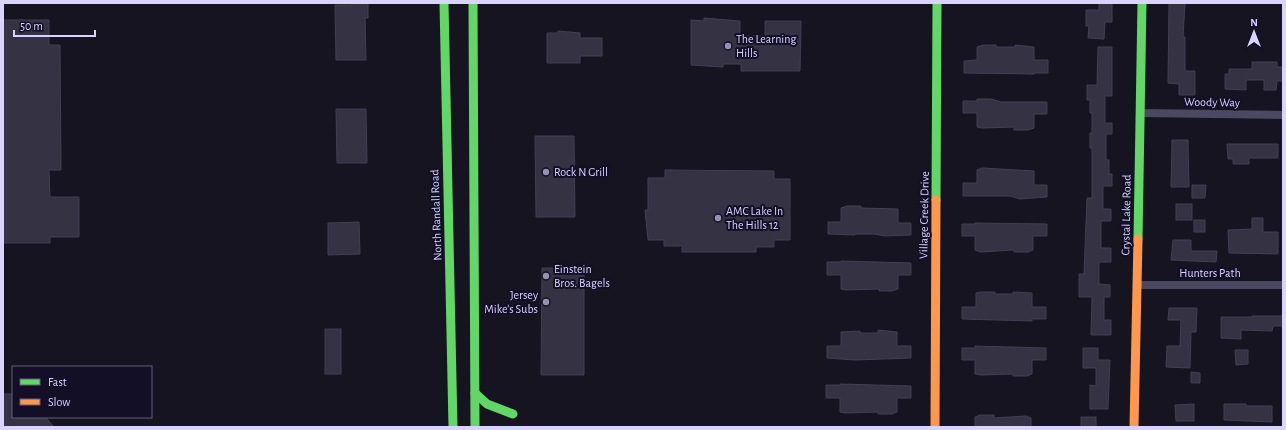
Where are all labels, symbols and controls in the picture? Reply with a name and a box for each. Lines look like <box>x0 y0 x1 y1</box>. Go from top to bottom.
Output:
scale bar <box>14 12 95 38</box>
north arrow <box>1234 12 1274 52</box>
text: N <box>1250 17 1258 28</box>
text: 50 m <box>20 20 43 32</box>
place label: The Learning Hills <box>736 33 796 59</box>
marker: The Learning Hills <box>723 41 733 51</box>
street label: Woody Way <box>1184 96 1240 109</box>
place label: Rock N Grill <box>554 166 608 178</box>
marker: Rock N Grill <box>541 167 551 177</box>
street label: North Randall Road <box>428 169 444 261</box>
street label: Village Creek Drive <box>917 171 931 259</box>
street label: Crystal Lake Road <box>1119 174 1134 256</box>
place label: AMC Lake In The Hills 12 <box>726 205 783 231</box>
marker: AMC Lake In The Hills 12 <box>713 213 723 223</box>
place label: Einstein Bros. Bagels <box>554 263 610 289</box>
street label: Hunters Path <box>1179 267 1241 279</box>
marker: Einstein Bros. Bagels <box>541 271 551 281</box>
place label: Jersey Mike's Subs <box>484 289 538 315</box>
marker: Jersey Mike's Subs <box>541 297 551 307</box>
legend <box>12 366 152 418</box>
text: Fast <box>48 376 67 388</box>
text: Slow <box>48 396 70 408</box>

